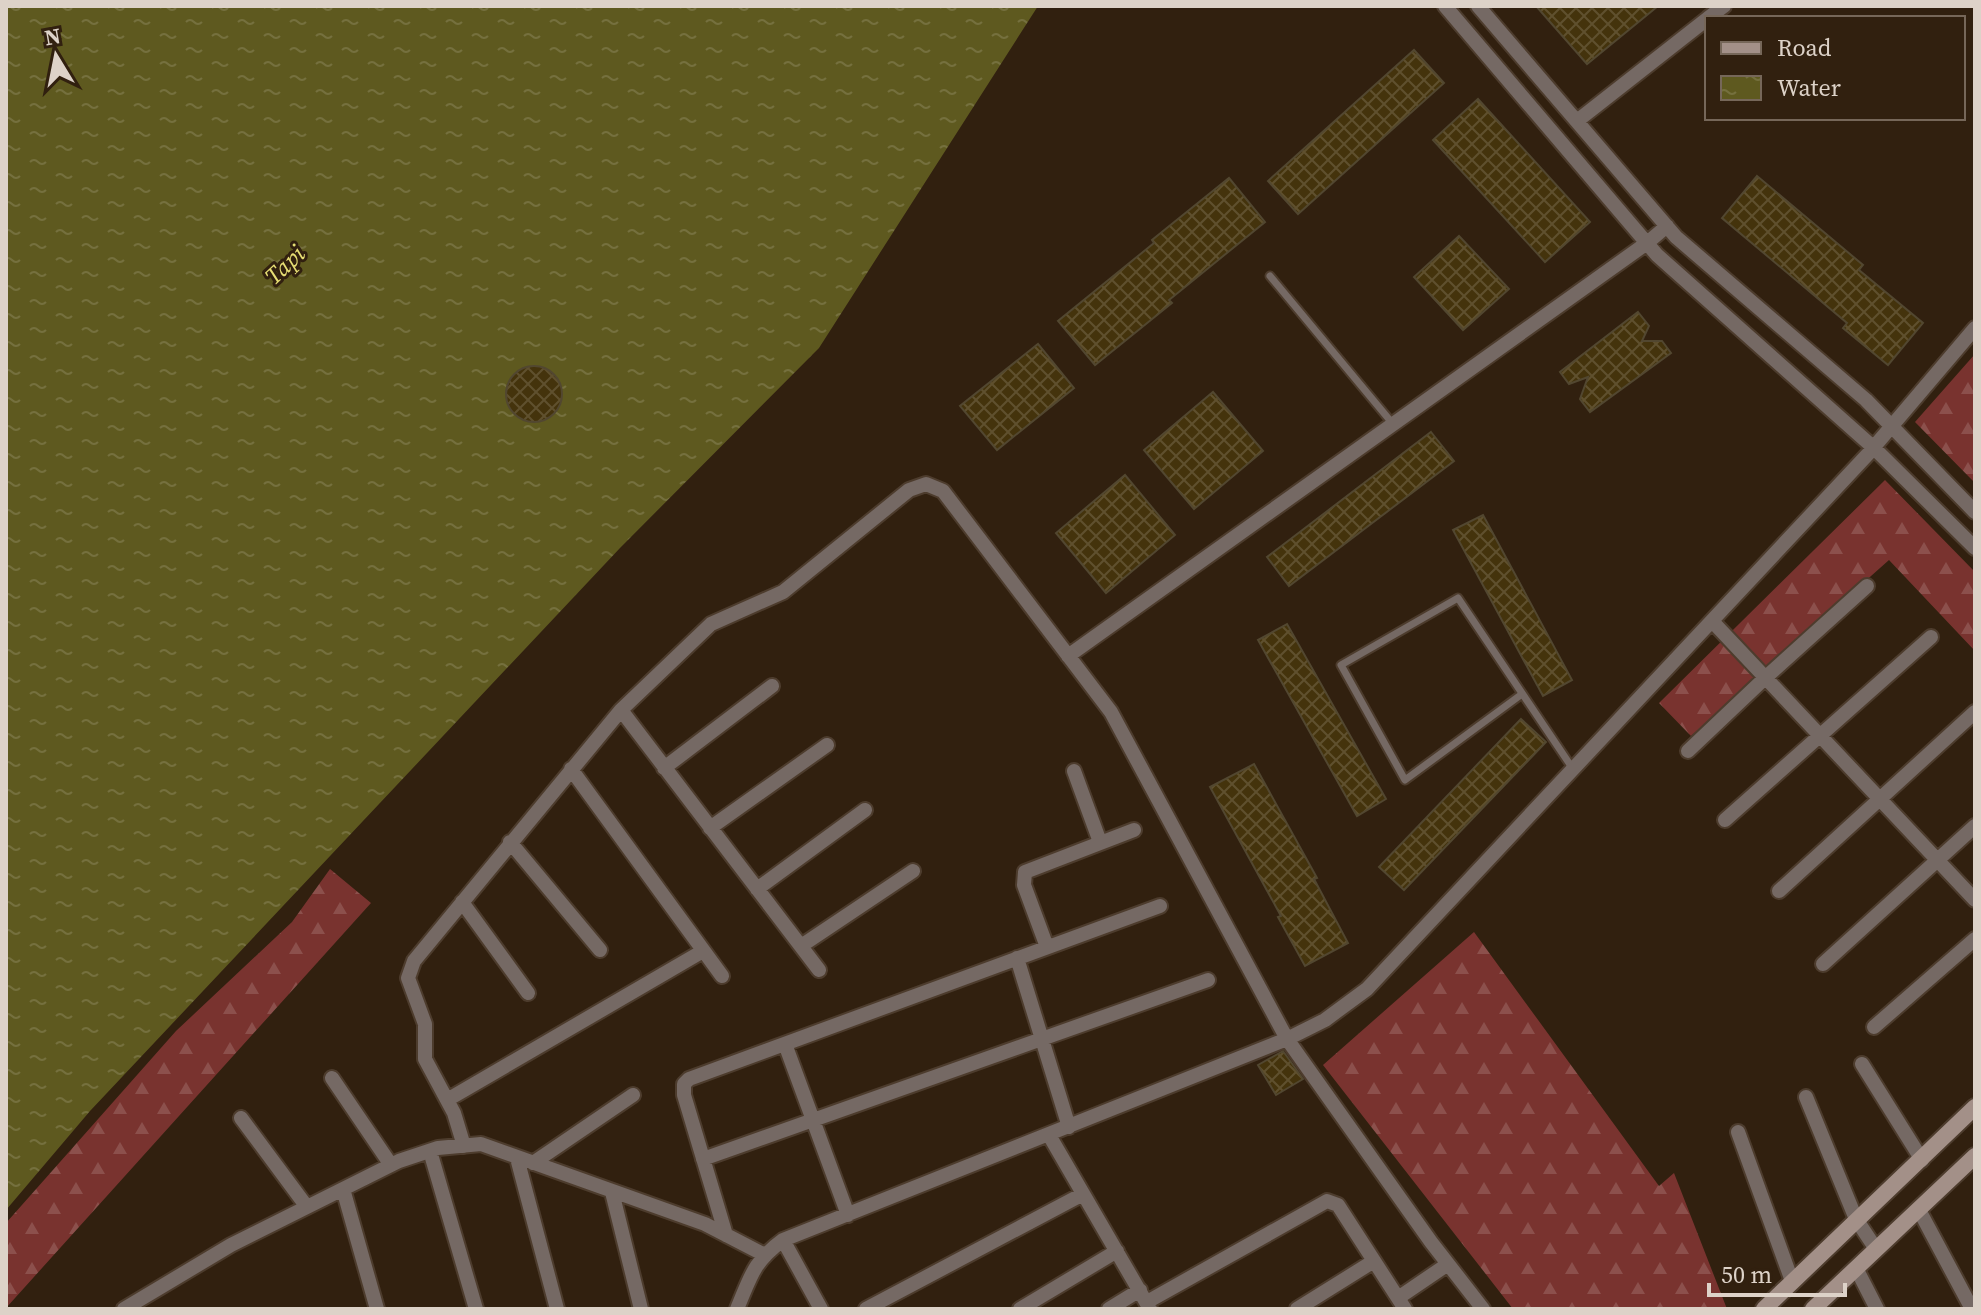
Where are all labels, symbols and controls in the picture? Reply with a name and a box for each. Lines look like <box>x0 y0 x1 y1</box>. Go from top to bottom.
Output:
north arrow <box>16 16 96 96</box>
legend <box>1705 16 1965 120</box>
text: N <box>42 20 63 52</box>
text: Road <box>1777 31 1832 64</box>
text: Water <box>1777 71 1841 104</box>
water label: Tapi <box>257 237 313 292</box>
scale bar <box>1709 1247 1845 1297</box>
text: 50 m <box>1721 1258 1772 1291</box>

